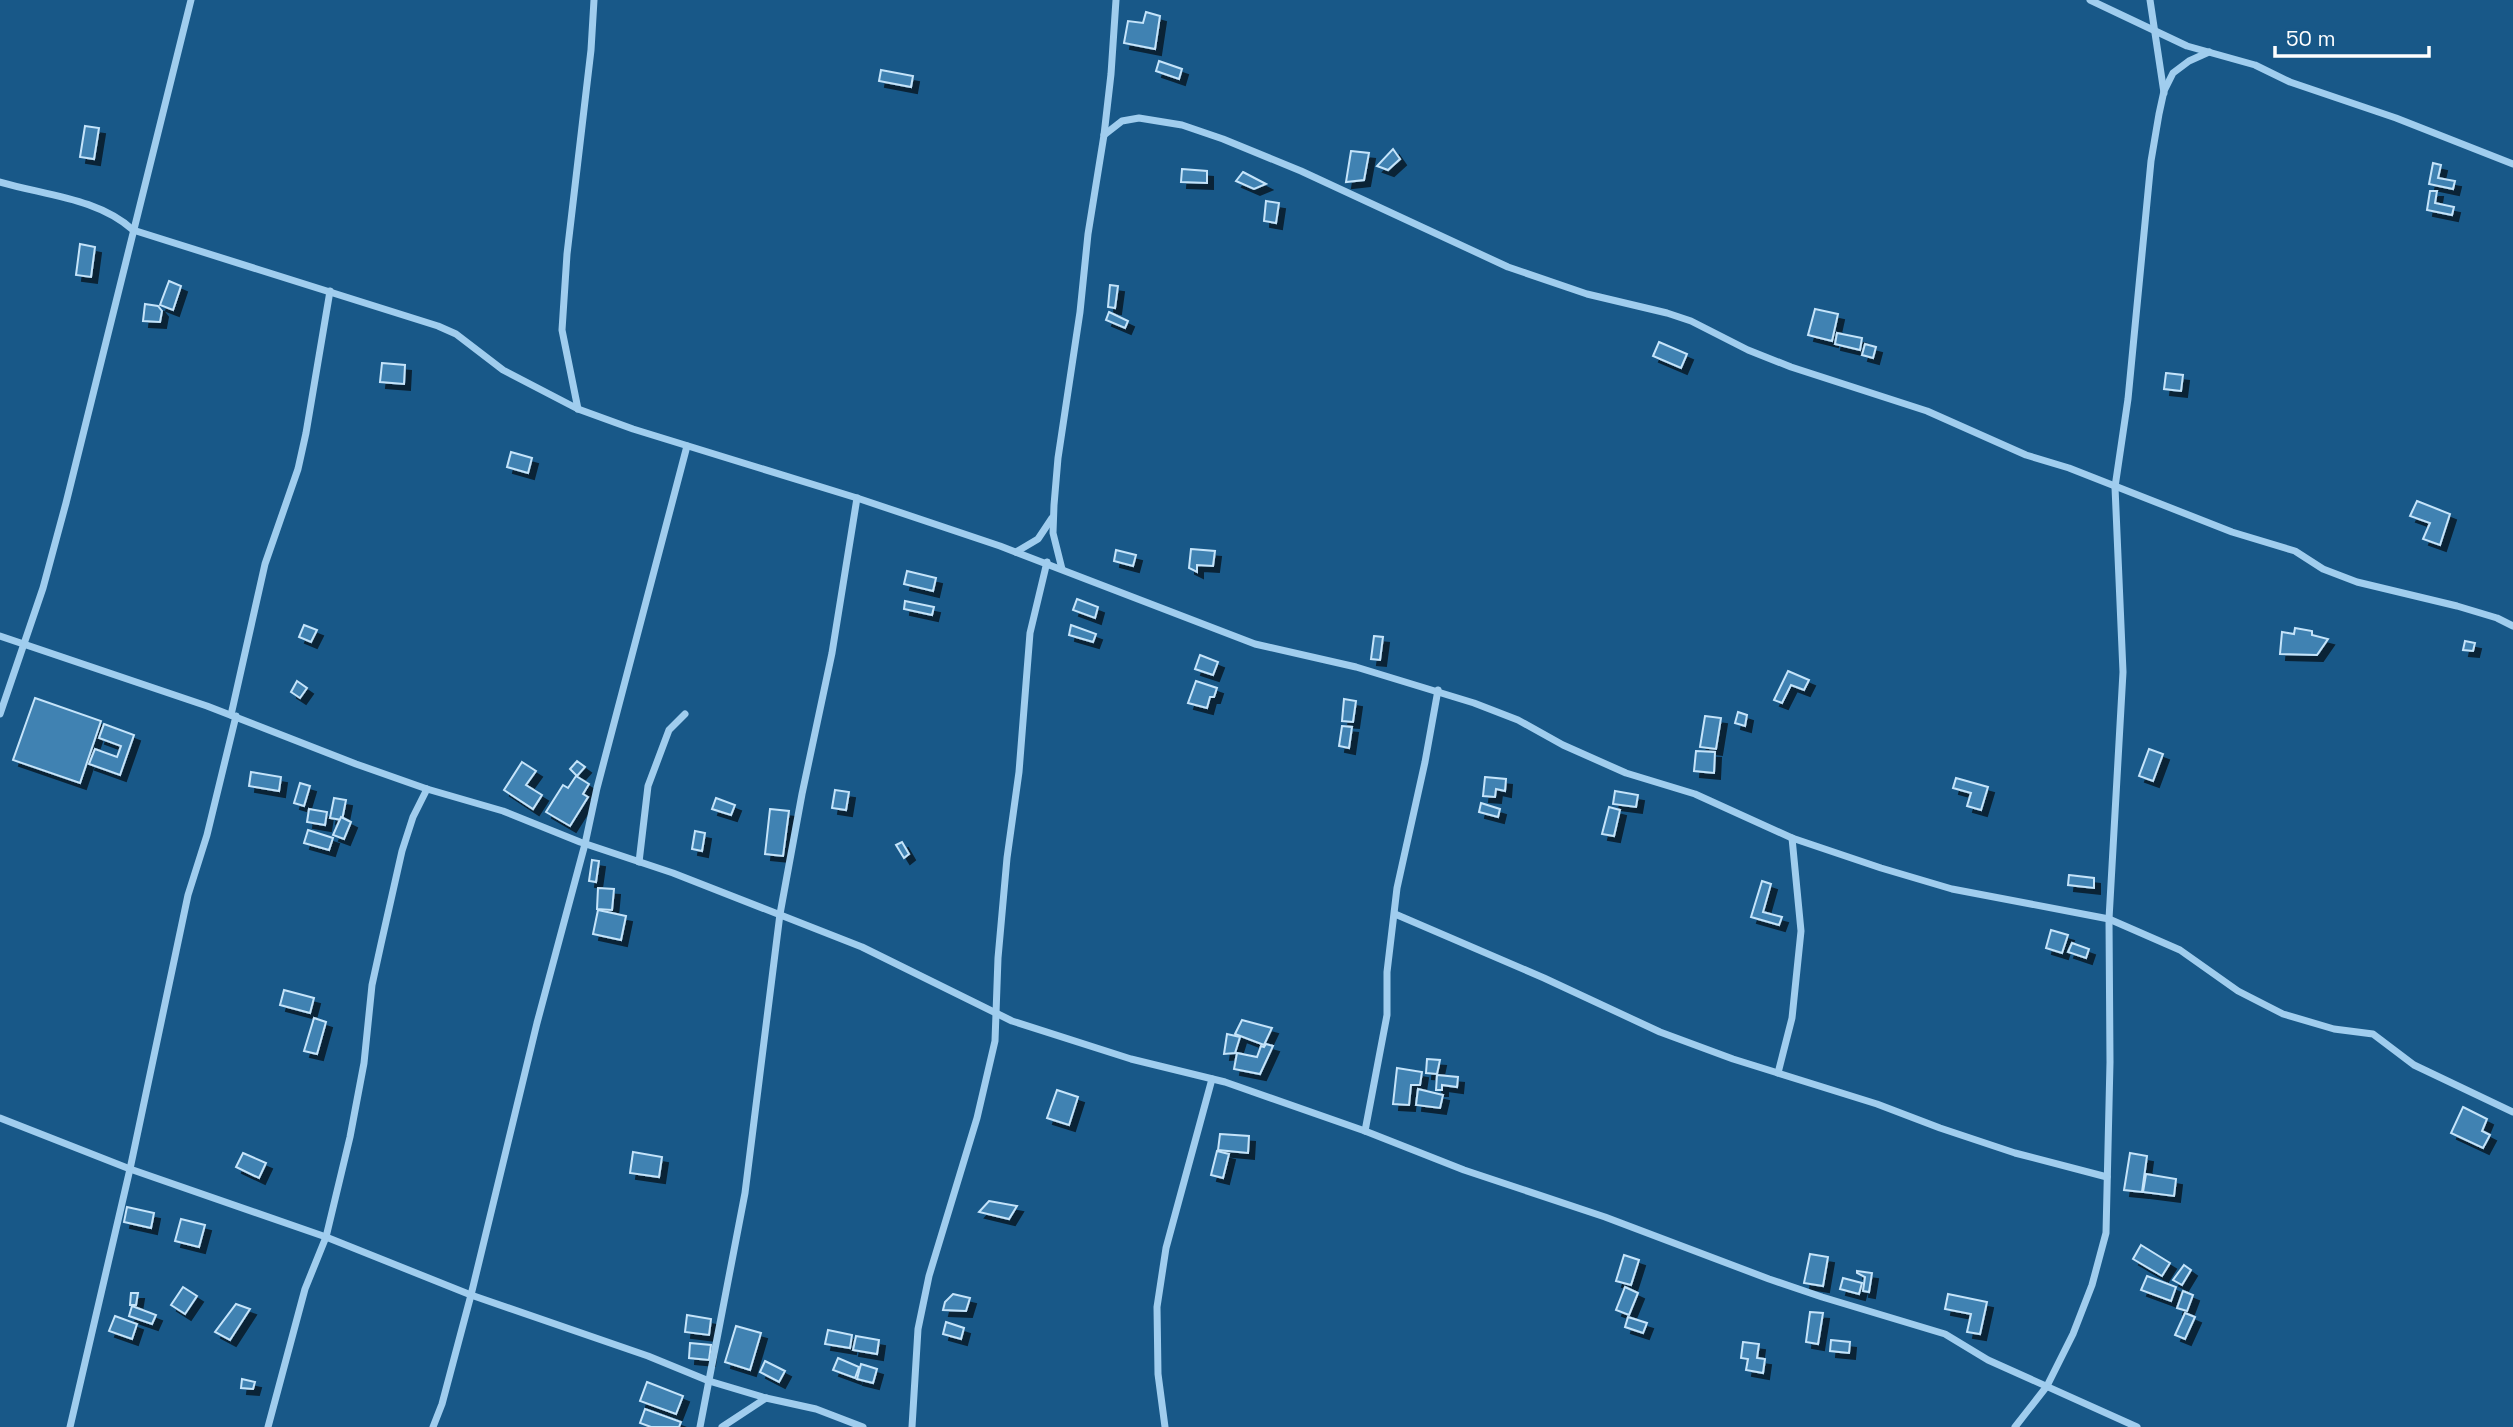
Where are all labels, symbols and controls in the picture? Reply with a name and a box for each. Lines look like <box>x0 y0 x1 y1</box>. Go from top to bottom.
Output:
scale bar <box>2275 14 2429 58</box>
text: 50 m <box>2286 25 2336 52</box>

